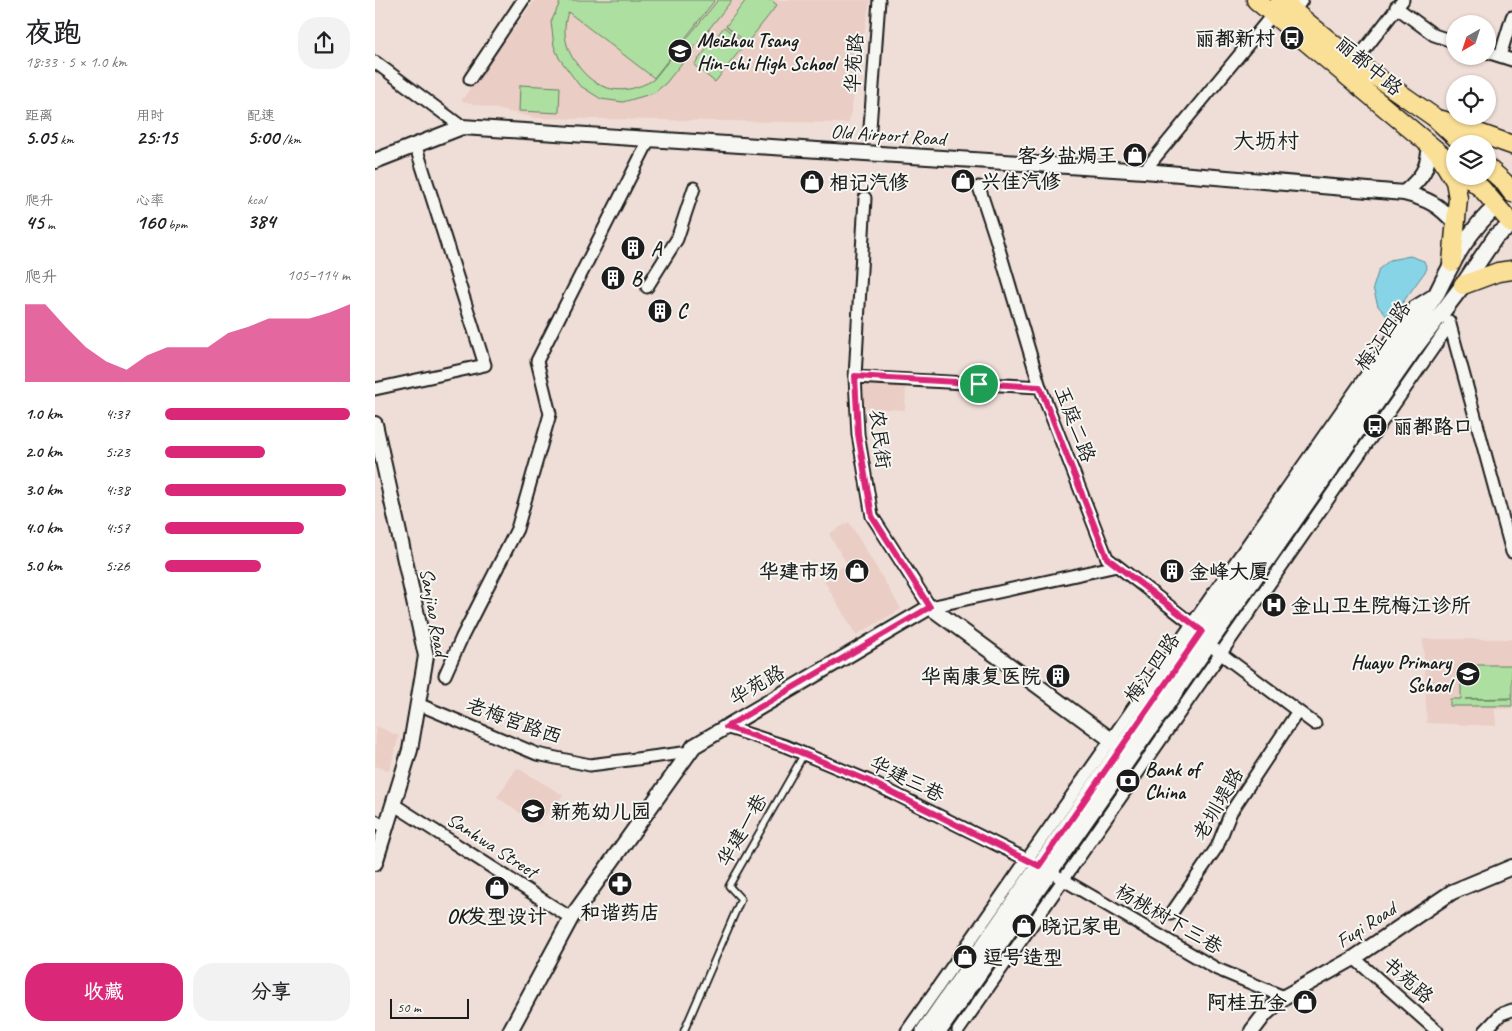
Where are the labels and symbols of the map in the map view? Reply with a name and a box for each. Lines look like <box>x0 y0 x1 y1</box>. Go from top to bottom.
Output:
north arrow <box>1446 15 1496 65</box>
bus stop icon: 丽都新村 <box>1279 25 1305 51</box>
place label: 丽都新村 <box>1195 26 1275 51</box>
place label: Meizhou Tsang Hin-chi High School <box>697 28 839 76</box>
street label: 华苑路 <box>839 31 869 94</box>
street label: 丽都中路 <box>1330 31 1408 102</box>
school or university icon: Meizhou Tsang Hin-chi High School <box>667 38 693 64</box>
street label: Old Airport Road <box>830 119 949 152</box>
district label: 大坜村 <box>1233 127 1299 155</box>
shop icon: 客乡盐焗王 <box>1122 142 1148 168</box>
place label: 客乡盐焗王 <box>1017 143 1117 168</box>
shop icon: 兴佳汽修 <box>950 168 976 194</box>
shop icon: 相记汽修 <box>799 169 825 195</box>
place label: 兴佳汽修 <box>981 169 1061 194</box>
place label: 相记汽修 <box>829 170 909 195</box>
building icon: A <box>620 235 646 261</box>
place label: A <box>651 236 663 261</box>
building icon: B <box>600 265 626 291</box>
place label: B <box>631 266 643 291</box>
street label: 梅江四路 <box>1350 295 1417 376</box>
building icon: C <box>647 298 673 324</box>
place label: C <box>677 299 689 324</box>
pin <box>958 363 1000 405</box>
street label: 玉庭二路 <box>1049 382 1101 467</box>
street label: 农民街 <box>864 408 896 470</box>
bus stop icon: 丽都路口 <box>1362 413 1388 439</box>
place label: 丽都路口 <box>1393 414 1473 439</box>
shop icon: 华建市场 <box>844 558 870 584</box>
building icon: 金峰大厦 <box>1159 558 1185 584</box>
place label: 华建市场 <box>759 559 839 584</box>
place label: 金峰大厦 <box>1189 559 1269 584</box>
street label: Sanjiao Road <box>414 566 455 661</box>
hospital icon: 金山卫生院梅江诊所 <box>1261 592 1287 618</box>
place label: 金山卫生院梅江诊所 <box>1291 593 1471 618</box>
street label: 梅江四路 <box>1119 627 1186 708</box>
place label: Huayu Primary School <box>1351 650 1454 698</box>
street label: 华苑路 <box>725 659 790 711</box>
school or university icon: Huayu Primary School <box>1455 661 1481 687</box>
building icon: 华南康复医院 <box>1045 663 1071 689</box>
place label: 华南康复医院 <box>921 664 1041 689</box>
street label: 老梅宮路西 <box>463 692 565 750</box>
street label: 华建三巷 <box>866 750 949 808</box>
place label: Bank of China <box>1145 757 1204 805</box>
street label: 老圳堤路 <box>1187 762 1249 845</box>
bank icon: Bank of China <box>1115 768 1141 794</box>
street label: 华建一巷 <box>711 788 773 871</box>
school or university icon: 新苑幼儿园 <box>520 798 546 824</box>
place label: 新苑幼儿园 <box>551 799 651 824</box>
street label: Sanhwa Street <box>442 806 545 885</box>
pharmacy icon: 和谐药店 <box>607 871 633 897</box>
shop icon: OK发型设计 <box>484 875 510 901</box>
street label: 杨桃树下三巷 <box>1111 878 1228 960</box>
street label: Fuqi Road <box>1332 895 1403 953</box>
place label: 和谐药店 <box>580 900 660 925</box>
place label: OK发型设计 <box>447 904 547 929</box>
shop icon: 晓记家电 <box>1011 913 1037 939</box>
place label: 晓记家电 <box>1041 914 1121 939</box>
shop icon: 逗号造型 <box>952 944 978 970</box>
place label: 逗号造型 <box>983 945 1063 970</box>
street label: 书苑路 <box>1377 951 1440 1010</box>
shop icon: 阿桂五金 <box>1292 989 1318 1015</box>
place label: 阿桂五金 <box>1207 990 1287 1015</box>
scale bar <box>390 996 469 1019</box>

